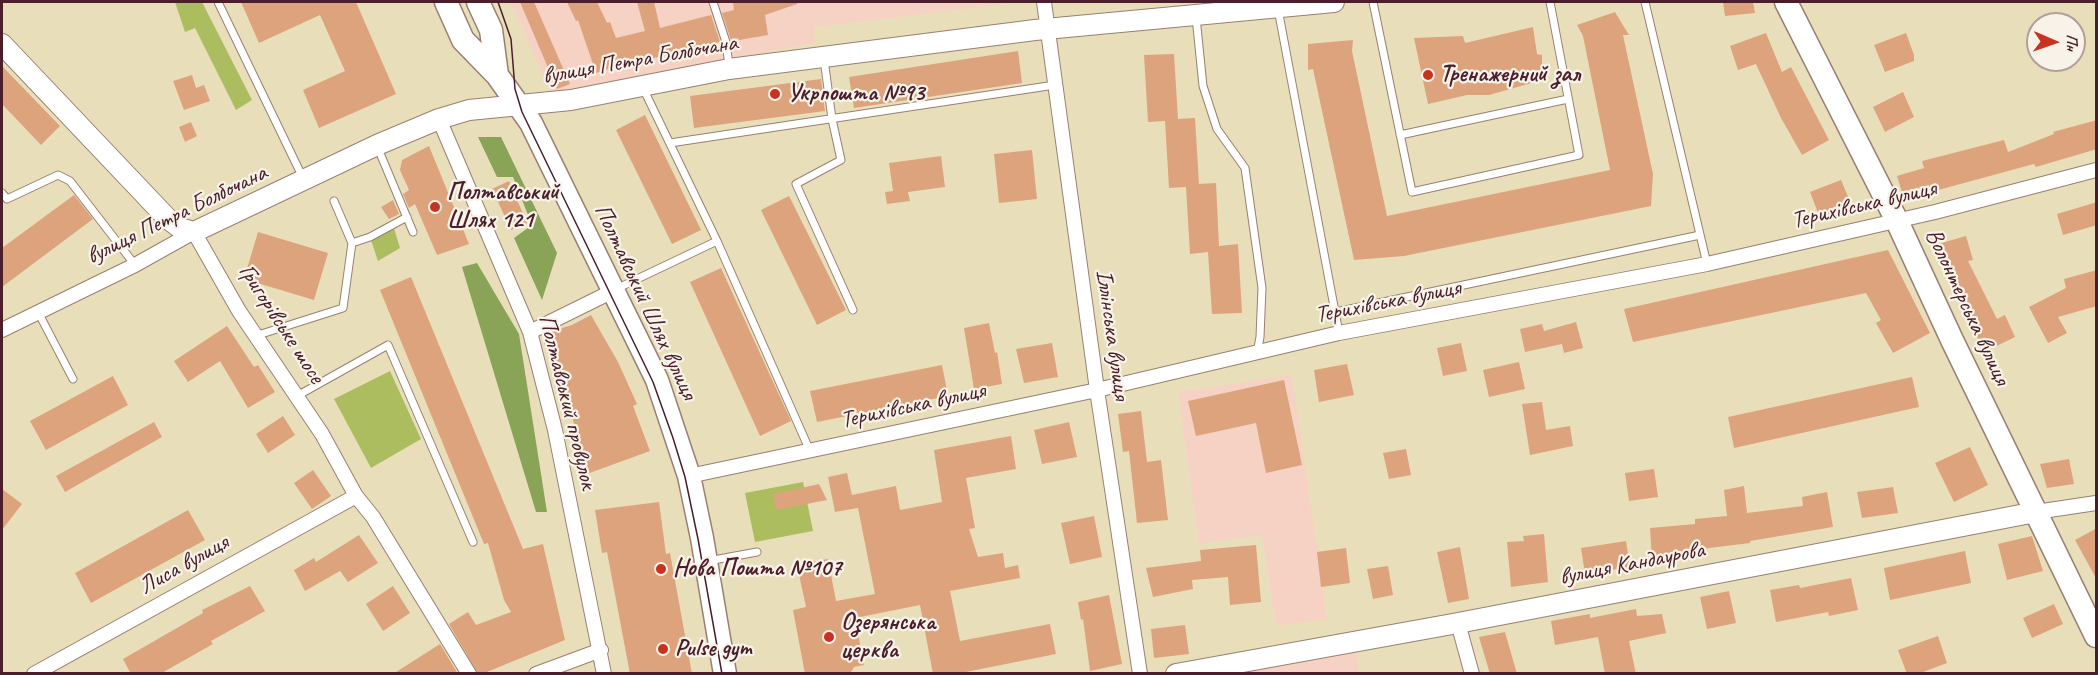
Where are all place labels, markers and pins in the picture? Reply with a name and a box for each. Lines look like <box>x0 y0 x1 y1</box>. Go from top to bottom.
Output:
place label: Тренажерний зал <box>1440 61 1580 89</box>
marker: Тренажерний зал <box>1421 68 1435 82</box>
place label: Укрпошта №93 <box>787 80 924 108</box>
marker: Укрпошта №93 <box>768 87 782 101</box>
place label: Полтавський Шлях 121 <box>447 179 559 235</box>
marker: Полтавський Шлях 121 <box>428 200 442 214</box>
place label: Нова Пошта №107 <box>673 555 842 583</box>
marker: Нова Пошта №107 <box>654 562 668 576</box>
place label: Озерянська церква <box>841 609 935 665</box>
marker: Озерянська церква <box>822 630 836 644</box>
place label: Pulse gym <box>675 635 752 663</box>
marker: Pulse gym <box>656 642 670 656</box>

